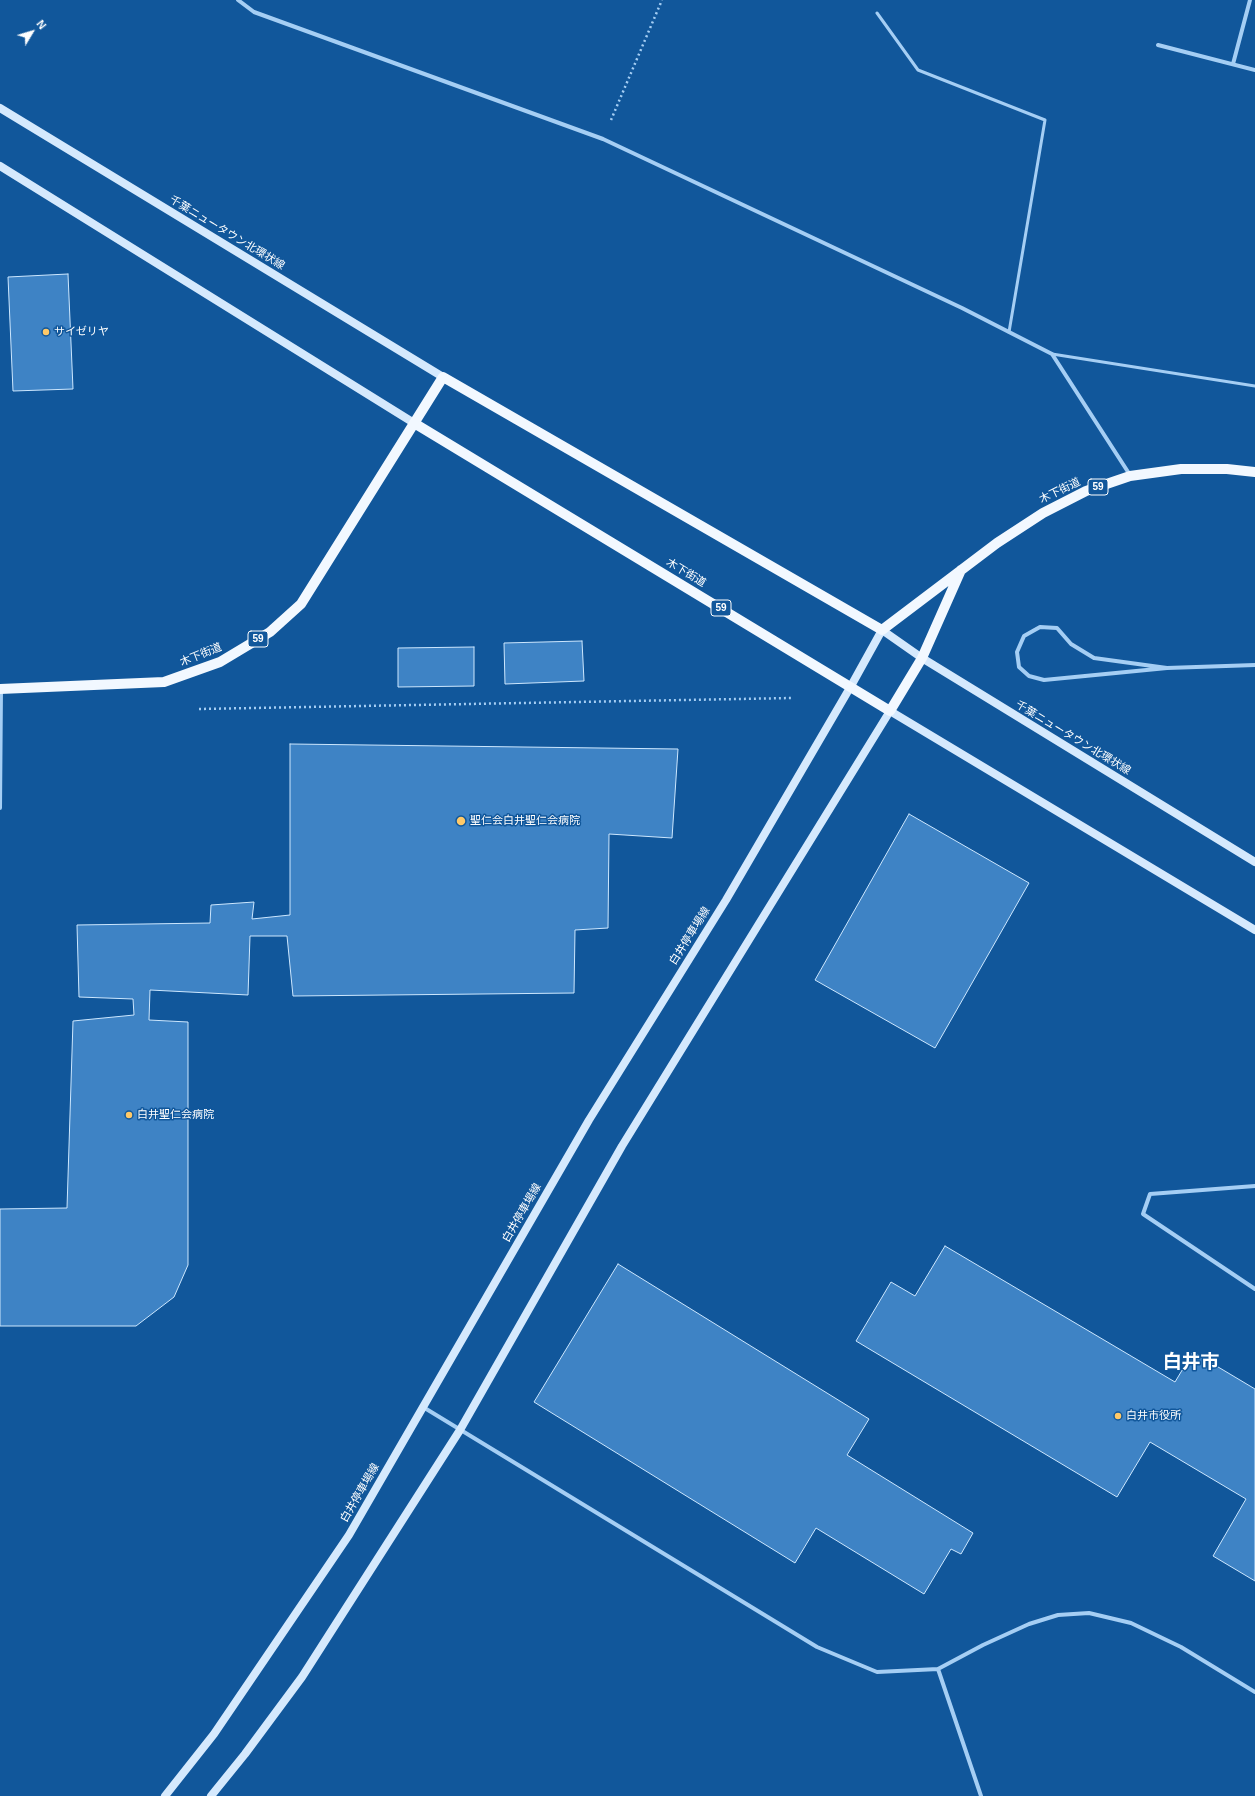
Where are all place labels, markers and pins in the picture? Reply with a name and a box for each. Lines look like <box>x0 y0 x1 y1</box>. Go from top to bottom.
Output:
place label: サイゼリヤ <box>54 325 109 339</box>
marker: サイゼリヤ <box>41 327 51 337</box>
place label: 聖仁会白井聖仁会病院 <box>470 814 580 828</box>
marker: 聖仁会白井聖仁会病院 <box>455 815 467 827</box>
place label: 白井聖仁会病院 <box>137 1108 214 1122</box>
marker: 白井聖仁会病院 <box>124 1110 134 1120</box>
place label: 白井市役所 <box>1126 1409 1181 1423</box>
marker: 白井市役所 <box>1113 1411 1123 1421</box>

